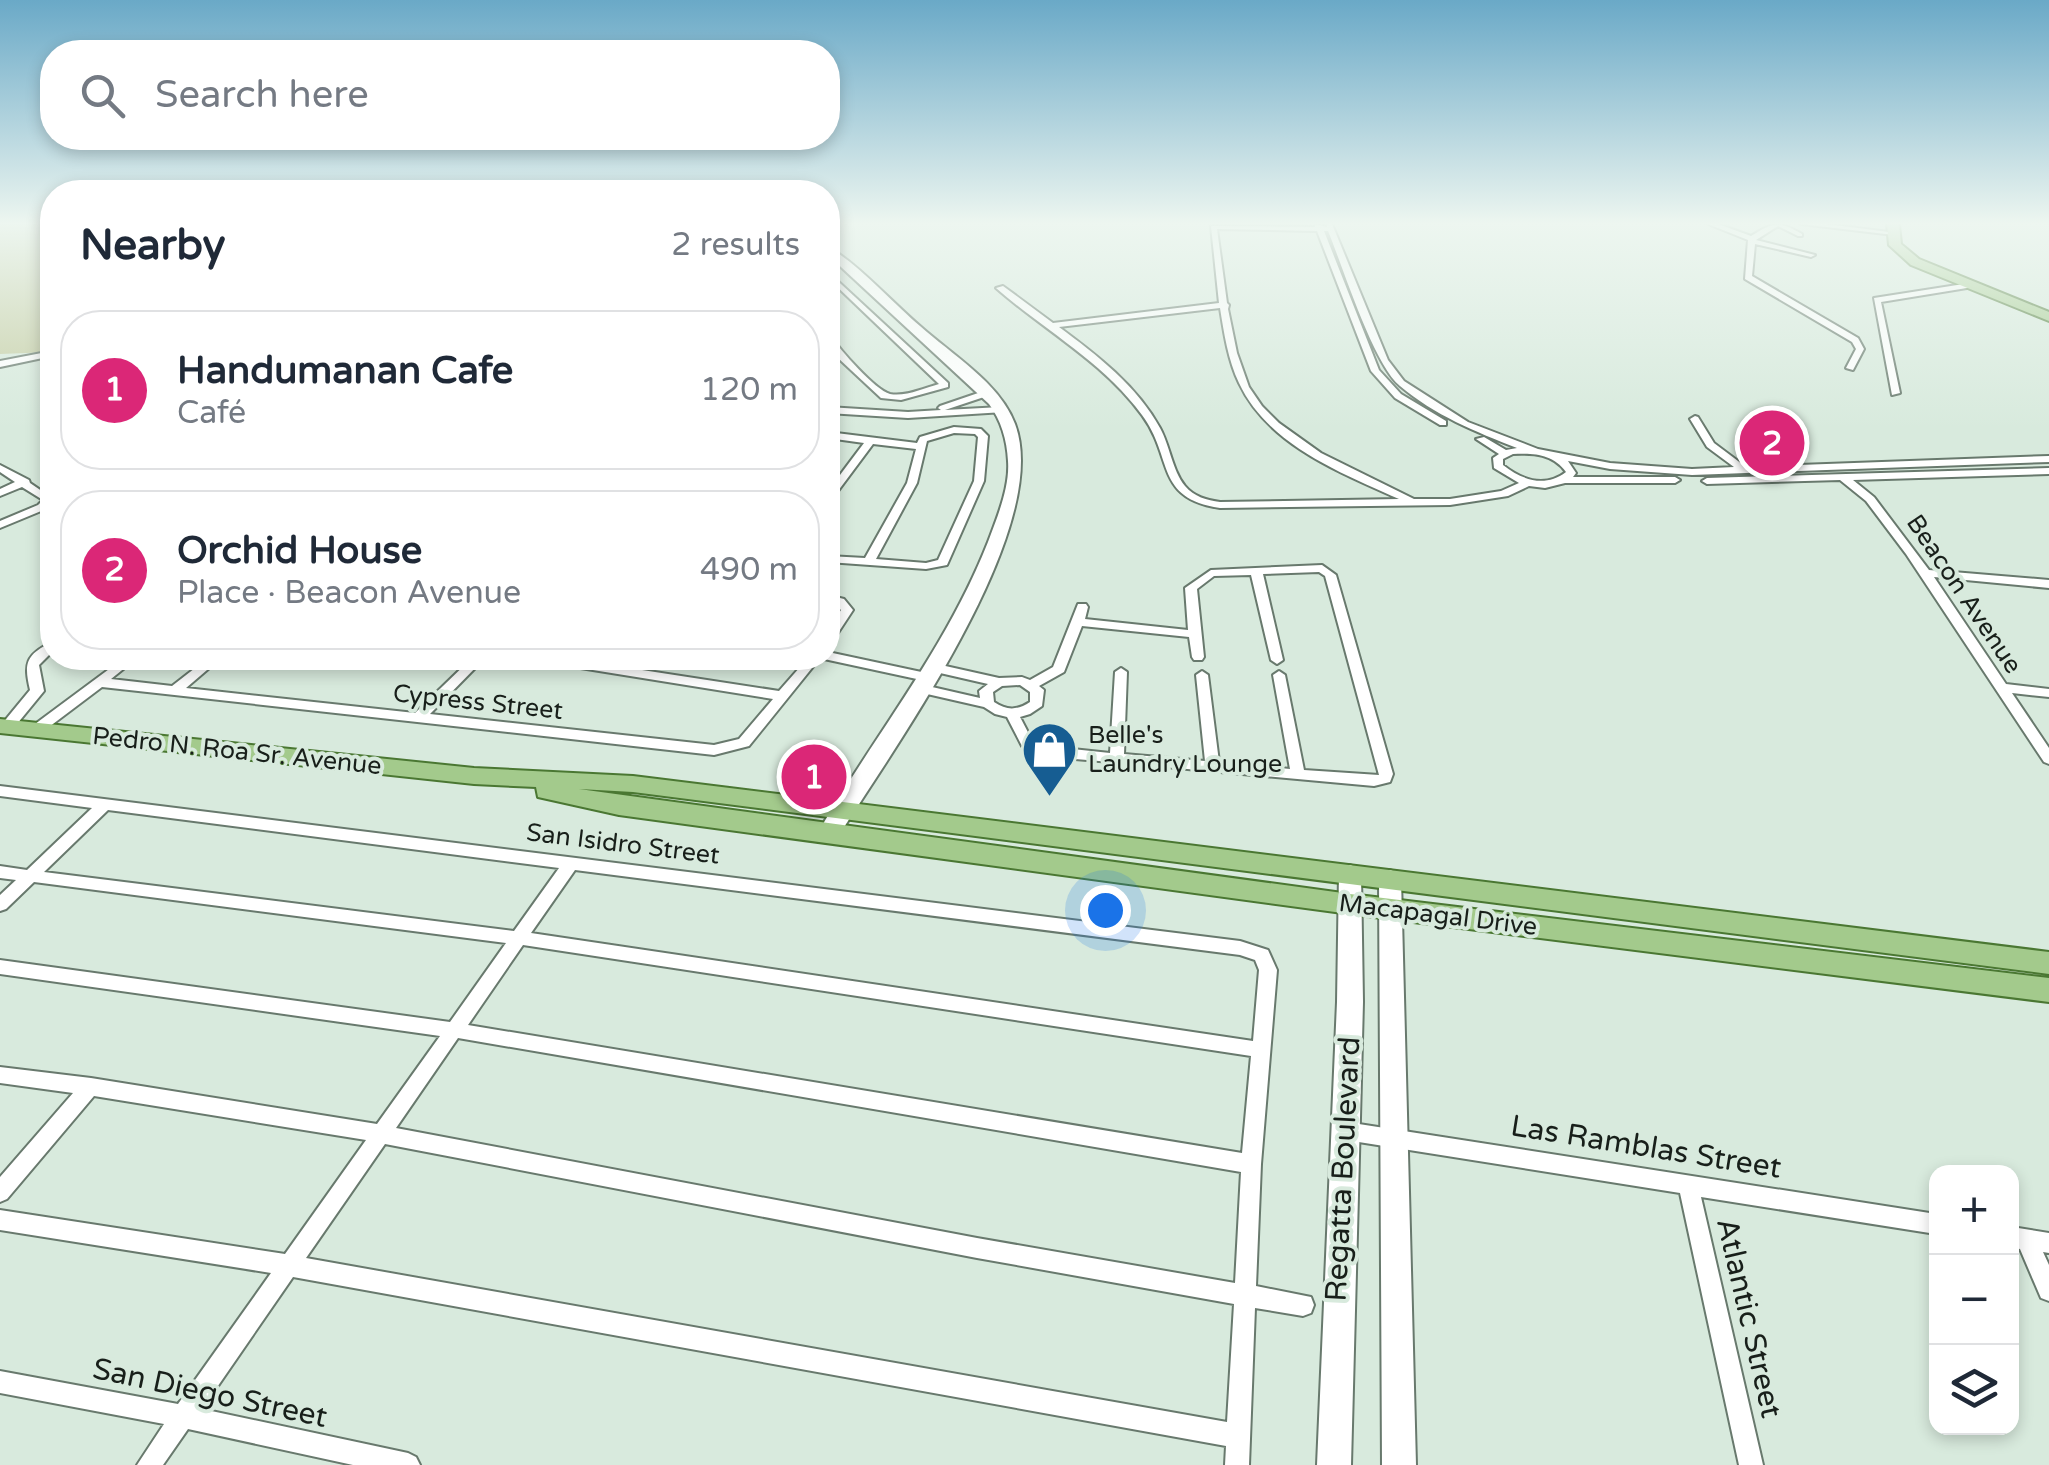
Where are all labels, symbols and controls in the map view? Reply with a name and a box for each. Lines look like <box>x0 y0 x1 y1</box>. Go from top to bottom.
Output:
search box <box>40 40 840 150</box>
icon: search <box>75 68 130 123</box>
text: Search here <box>155 72 369 118</box>
text: Nearby <box>80 220 225 271</box>
text: 2 results <box>671 226 800 264</box>
text: Handumanan Cafe <box>177 348 513 394</box>
text: 1 <box>104 371 125 409</box>
text: 120 m <box>700 371 798 409</box>
text: Café <box>177 394 246 432</box>
pin: 2 <box>1740 406 1804 480</box>
street label: Beacon Avenue <box>1900 509 2028 679</box>
text: Orchid House <box>177 528 422 574</box>
text: 2 <box>104 551 125 589</box>
text: 490 m <box>700 551 798 589</box>
text: Place · Beacon Avenue <box>177 574 521 612</box>
street label: Cypress Street <box>392 678 565 726</box>
shop icon: Belle's Laundry Lounge <box>1019 719 1079 798</box>
place label: Belle's Laundry Lounge <box>1088 720 1282 779</box>
street label: Pedro N. Roa Sr. Avenue <box>91 721 383 781</box>
pin: 1 <box>782 740 846 814</box>
street label: San Isidro Street <box>525 817 722 871</box>
your location <box>1080 885 1131 936</box>
street label: Macapagal Drive <box>1337 888 1539 942</box>
street label: Regatta Boulevard <box>1318 1036 1368 1302</box>
street label: Las Ramblas Street <box>1508 1107 1784 1187</box>
map controls <box>1929 1165 2019 1435</box>
button: + <box>1929 1165 2019 1255</box>
street label: Atlantic Street <box>1708 1215 1790 1421</box>
button: − <box>1929 1255 2019 1345</box>
button: layers <box>1929 1345 2019 1435</box>
street label: San Diego Street <box>89 1350 331 1436</box>

